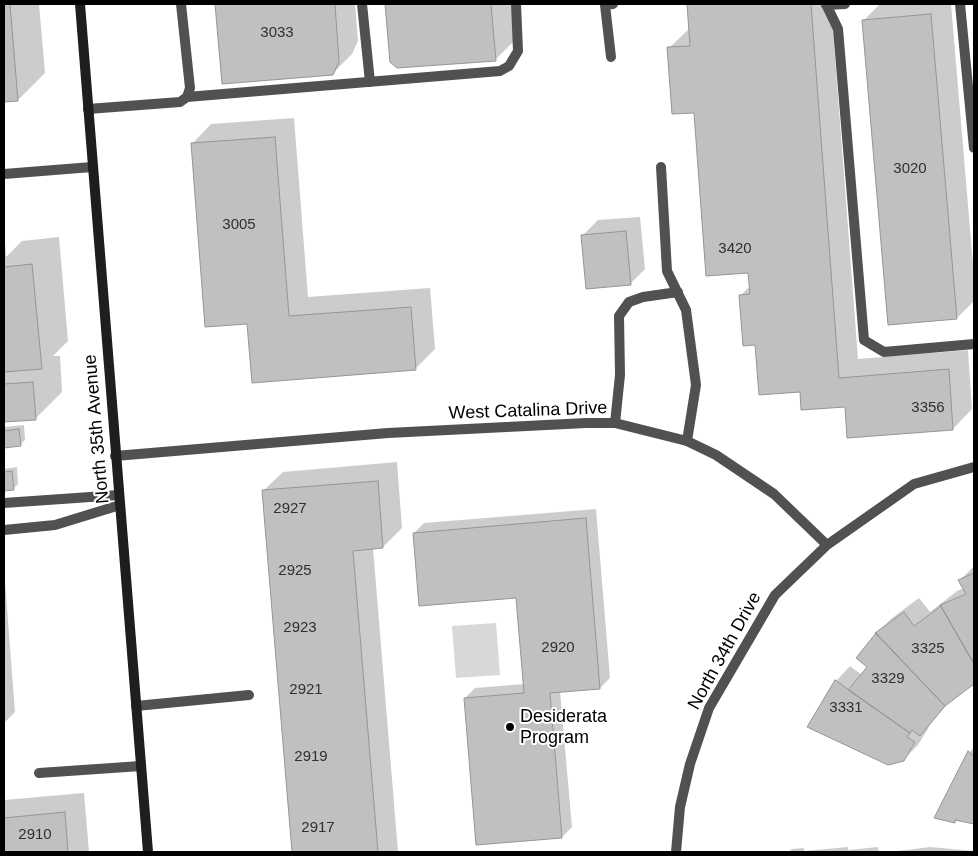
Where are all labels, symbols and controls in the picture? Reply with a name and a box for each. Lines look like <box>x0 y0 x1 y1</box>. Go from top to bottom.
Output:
house number: 3033 <box>260 24 294 42</box>
house number: 3020 <box>893 160 927 178</box>
house number: 3005 <box>222 216 256 234</box>
house number: 3420 <box>718 240 752 258</box>
street label: North 35th Avenue <box>80 353 114 505</box>
street label: West Catalina Drive <box>448 397 608 425</box>
house number: 3356 <box>911 399 945 417</box>
house number: 2927 <box>273 500 307 518</box>
house number: 2925 <box>278 562 312 580</box>
street label: North 34th Drive <box>684 588 766 714</box>
house number: 2923 <box>283 619 317 637</box>
house number: 2920 <box>541 639 575 657</box>
house number: 3325 <box>911 640 945 658</box>
house number: 3329 <box>871 670 905 688</box>
house number: 2921 <box>289 681 323 699</box>
house number: 3331 <box>829 699 863 717</box>
place label: Desiderata Program <box>520 706 607 749</box>
marker: Desiderata Program <box>504 721 516 733</box>
house number: 2919 <box>294 748 328 766</box>
house number: 2917 <box>301 819 335 837</box>
house number: 2910 <box>18 826 52 844</box>

